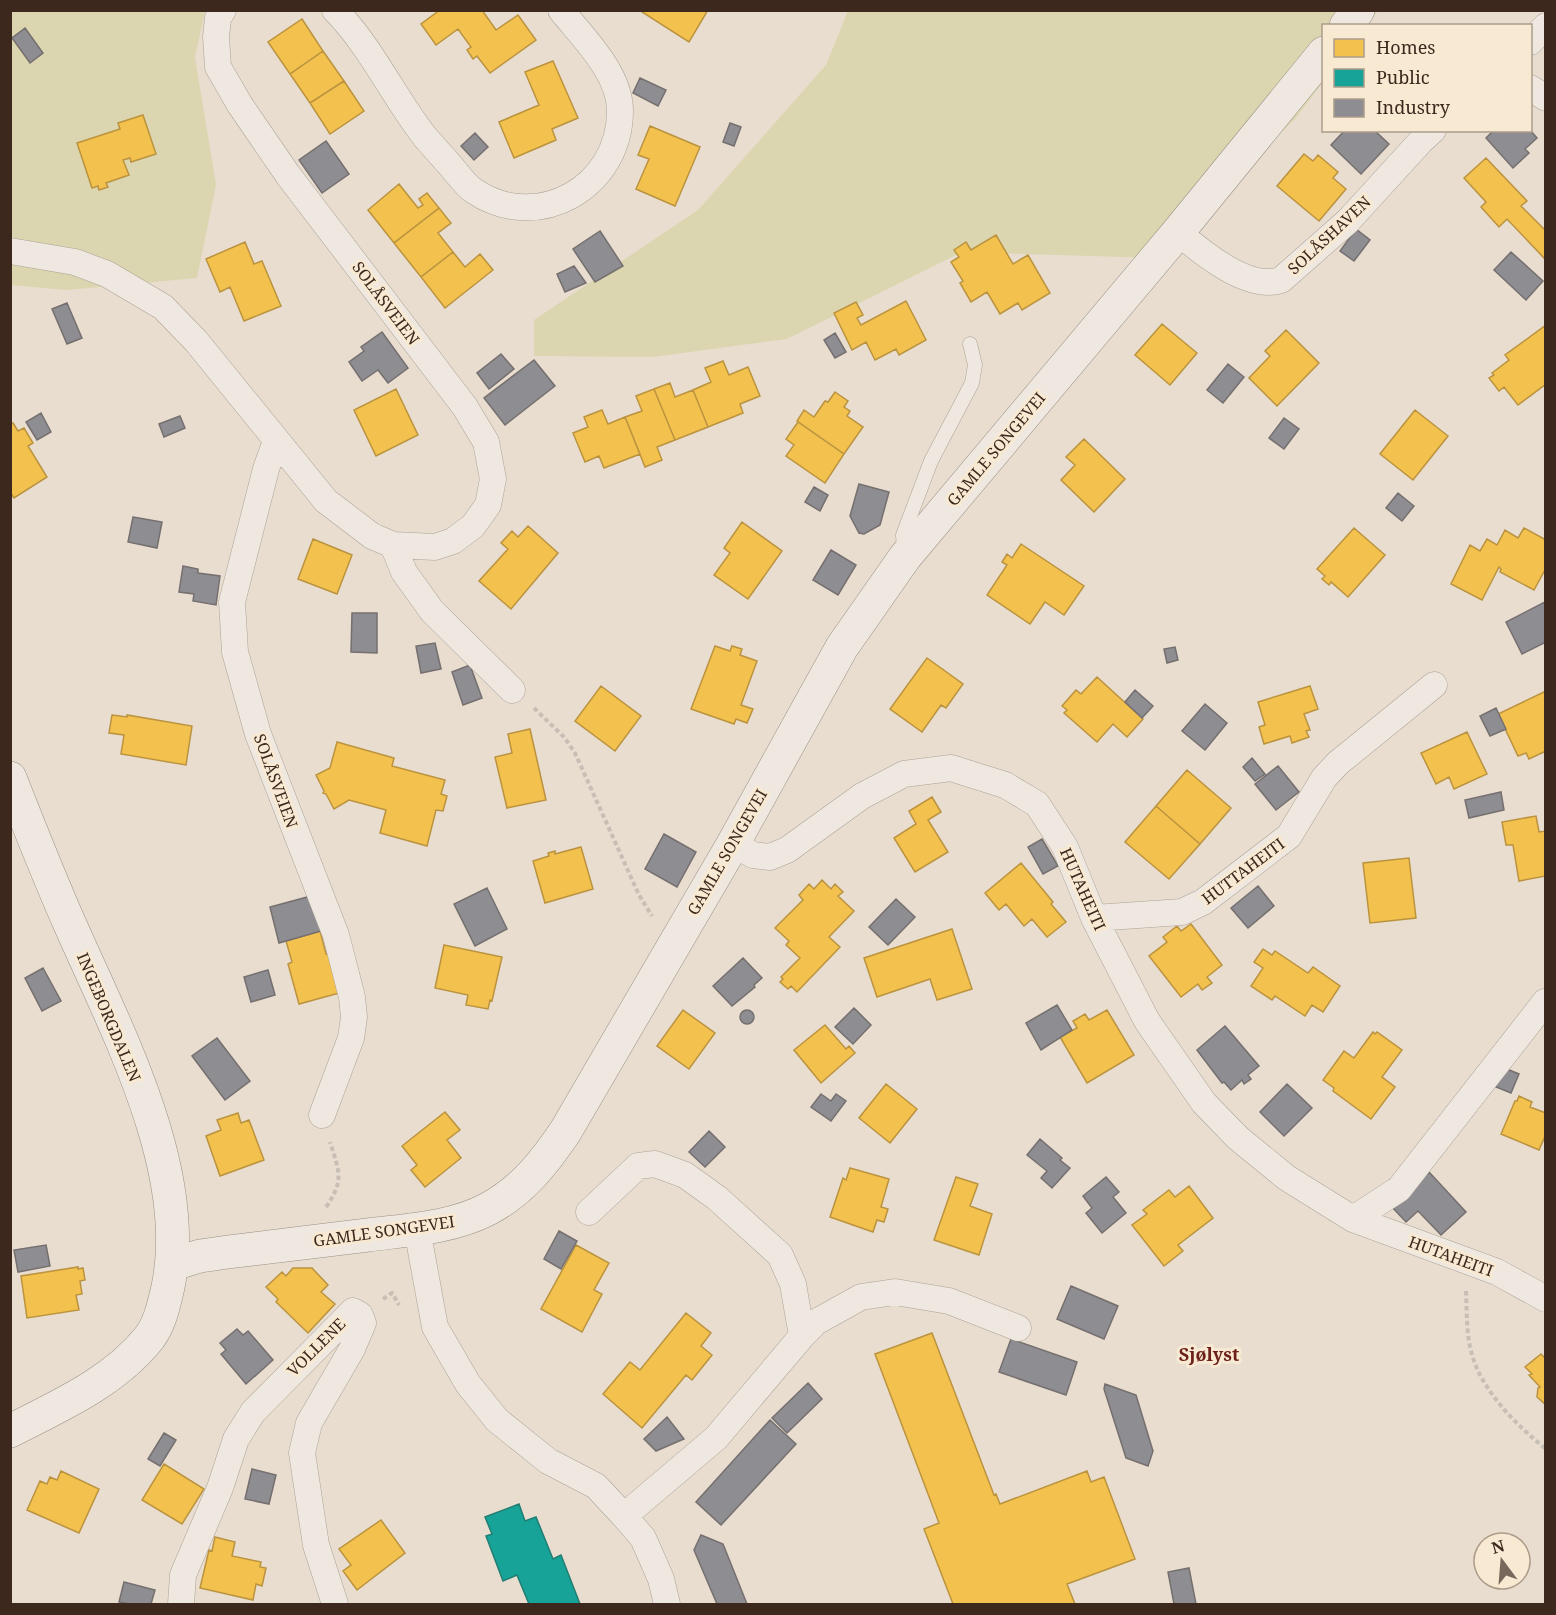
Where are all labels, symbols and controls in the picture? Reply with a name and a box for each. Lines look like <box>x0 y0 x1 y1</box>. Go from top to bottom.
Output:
legend <box>1322 24 1532 132</box>
text: Homes <box>1376 35 1435 59</box>
text: Public <box>1376 65 1430 89</box>
text: Industry <box>1376 95 1451 119</box>
street label: SOLÅSHAVEN <box>1283 191 1375 279</box>
street label: SOLÅSVEIEN <box>347 257 425 349</box>
street label: GAMLE SONGEVEI <box>942 387 1050 511</box>
street label: SOLÅSVEIEN <box>249 731 303 831</box>
street label: GAMLE SONGEVEI <box>682 785 772 919</box>
street label: HUTTAHEITI <box>1197 833 1289 909</box>
street label: HUTAHEITI <box>1055 844 1111 934</box>
street label: INGEBORGDALEN <box>72 949 146 1085</box>
street label: GAMLE SONGEVEI <box>312 1210 456 1252</box>
street label: HUTAHEITI <box>1406 1231 1496 1282</box>
street label: VOLLENE <box>282 1313 350 1381</box>
district label: Sjølyst <box>1179 1342 1239 1366</box>
north arrow <box>1472 1531 1532 1591</box>
text: N <box>1489 1534 1507 1559</box>

